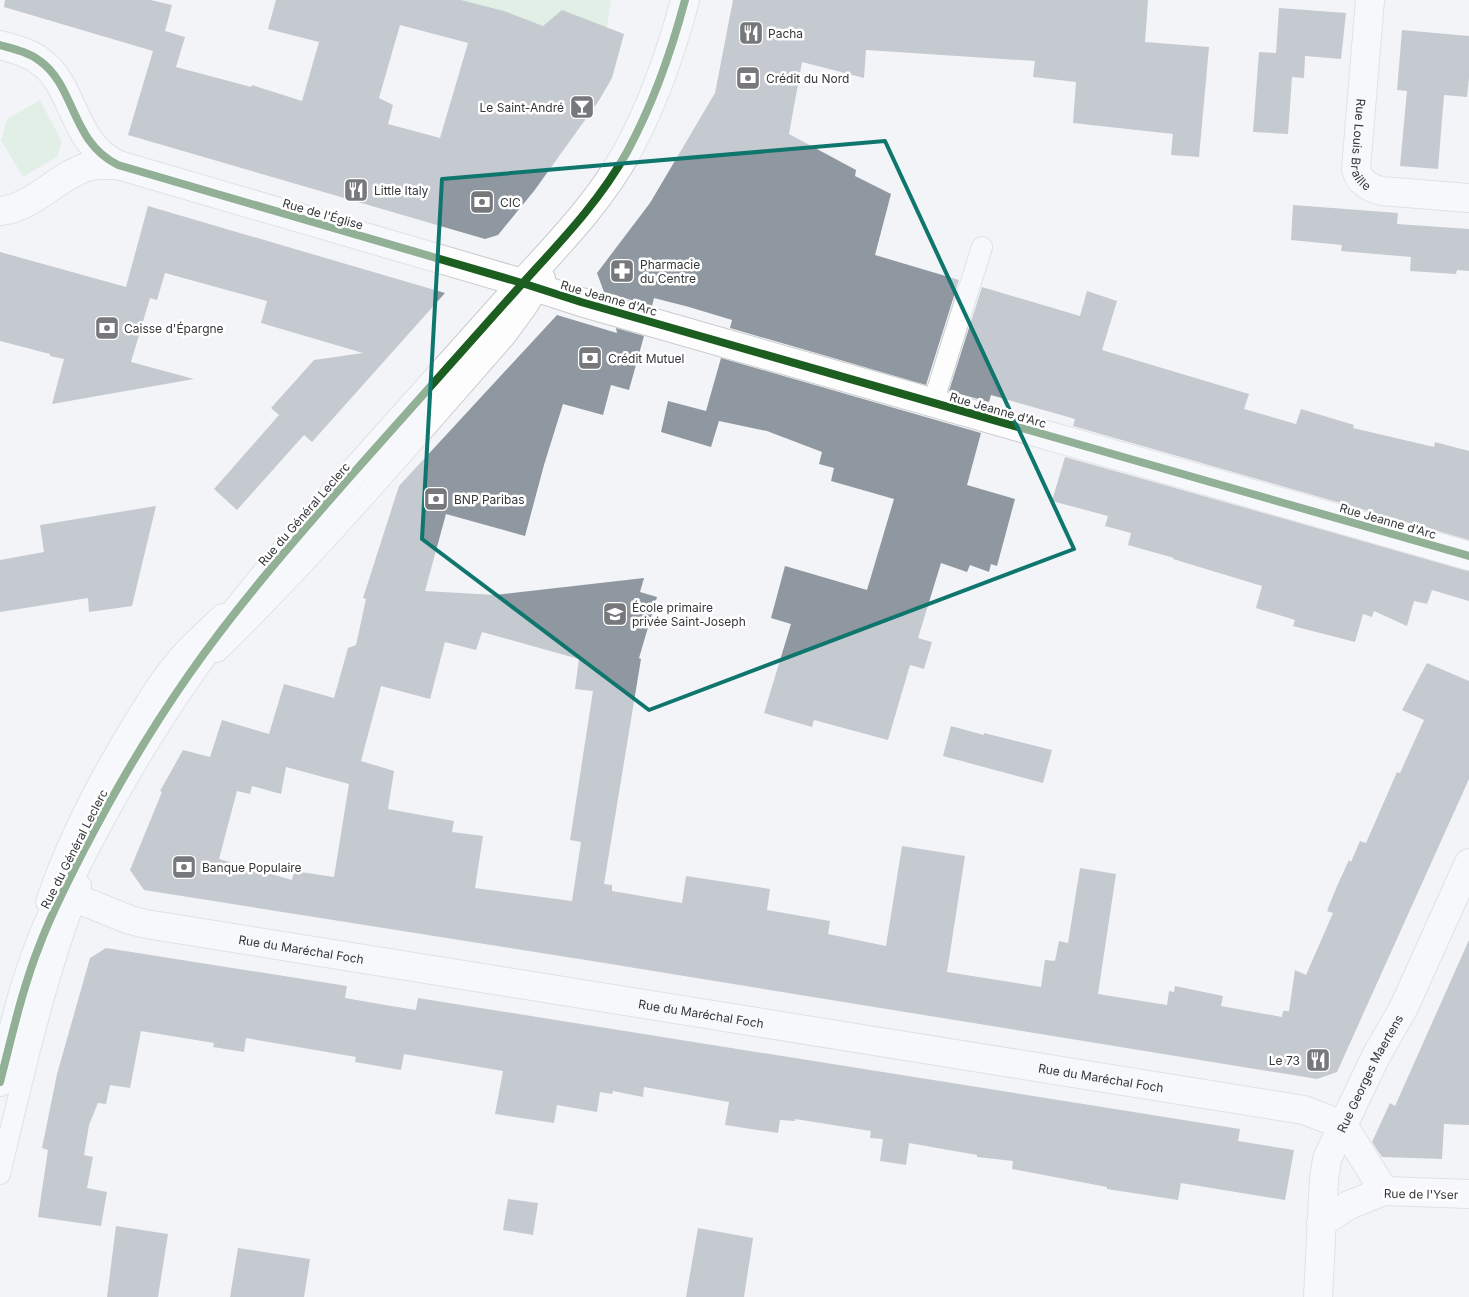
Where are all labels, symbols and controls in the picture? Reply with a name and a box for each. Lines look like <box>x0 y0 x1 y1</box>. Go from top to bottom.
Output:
restaurant icon: Pacha <box>738 20 764 46</box>
place label: Pacha <box>768 26 803 41</box>
bank icon: Crédit du Nord <box>735 65 761 91</box>
place label: Crédit du Nord <box>766 71 849 86</box>
bar icon: Le Saint-André <box>569 94 595 120</box>
street label: Rue Louis Braille <box>1348 98 1374 193</box>
place label: Le Saint-André <box>480 100 564 115</box>
restaurant icon: Little Italy <box>343 177 369 203</box>
place label: Little Italy <box>374 183 429 198</box>
bank icon: CIC <box>469 189 495 215</box>
street label: Rue de l'Église <box>281 195 365 233</box>
place label: CIC <box>500 195 521 210</box>
place label: Pharmacie du Centre <box>640 257 700 286</box>
pharmacy icon: Pharmacie du Centre <box>609 258 635 284</box>
street label: Rue Jeanne d'Arc <box>559 277 659 319</box>
bank icon: Caisse d'Épargne <box>94 315 120 341</box>
place label: Caisse d'Épargne <box>124 321 224 336</box>
bank icon: Crédit Mutuel <box>577 345 603 371</box>
place label: Crédit Mutuel <box>608 351 685 366</box>
street label: Rue Jeanne d'Arc <box>948 389 1048 431</box>
street label: Rue du Général Leclerc <box>255 459 353 569</box>
bank icon: BNP Paribas <box>423 486 449 512</box>
place label: BNP Paribas <box>454 492 524 507</box>
street label: Rue Jeanne d'Arc <box>1338 500 1438 542</box>
place label: École primaire privée Saint-Joseph <box>632 600 746 629</box>
school or university icon: École primaire privée Saint-Joseph <box>602 601 628 627</box>
street label: Rue du Général Leclerc <box>37 787 111 911</box>
bank icon: Banque Populaire <box>171 854 197 880</box>
place label: Banque Populaire <box>202 860 302 875</box>
street label: Rue du Maréchal Foch <box>238 931 365 966</box>
street label: Rue du Maréchal Foch <box>637 996 765 1031</box>
street label: Rue Georges Maertens <box>1333 1012 1406 1135</box>
restaurant icon: Le 73 <box>1305 1047 1331 1073</box>
place label: Le 73 <box>1269 1053 1300 1068</box>
street label: Rue du Maréchal Foch <box>1037 1060 1165 1095</box>
street label: Rue de l'Yser <box>1384 1186 1459 1202</box>

